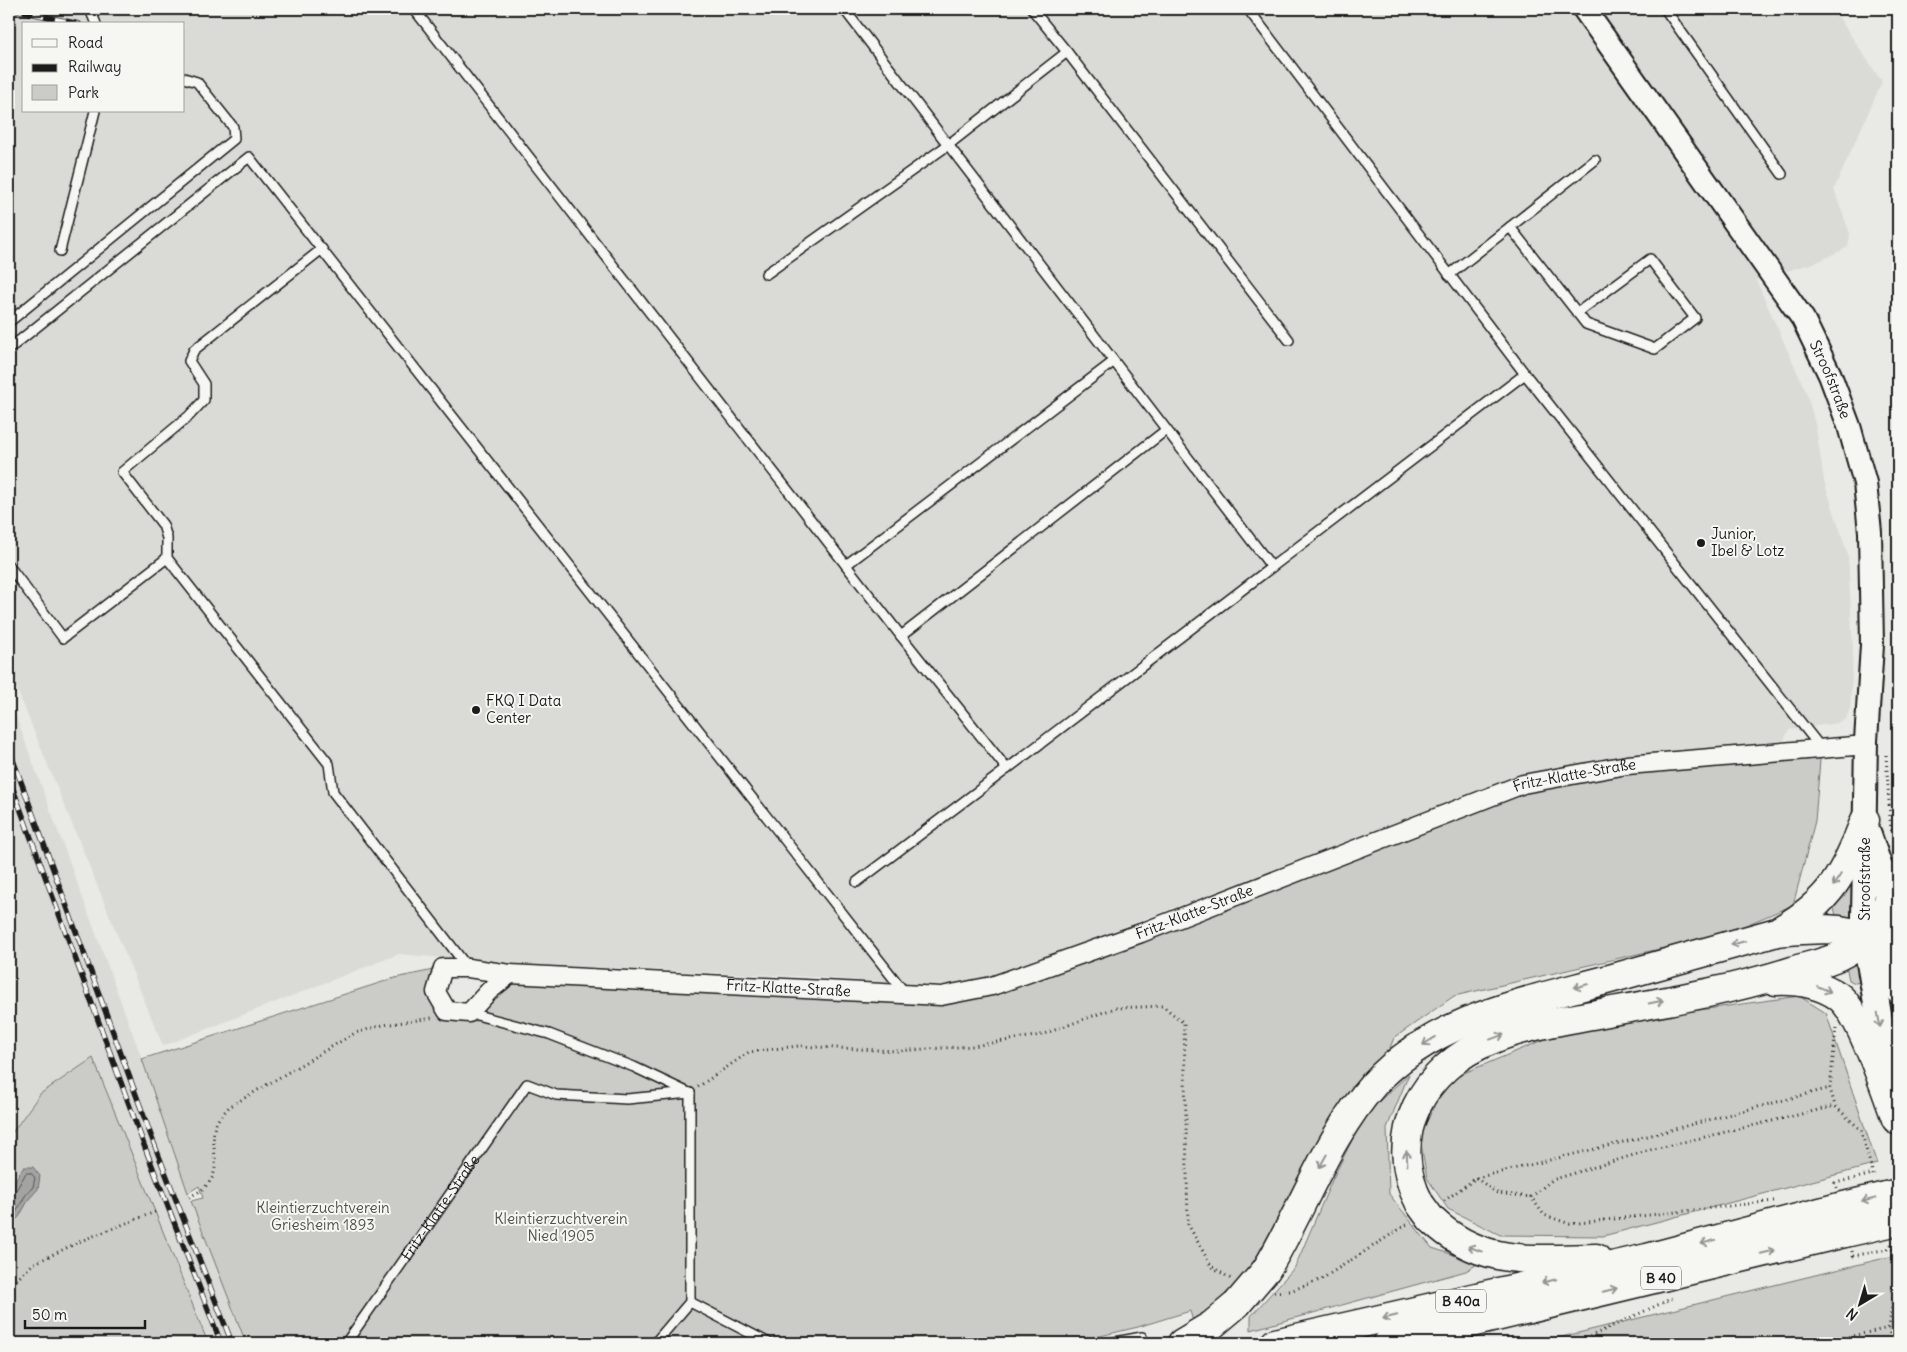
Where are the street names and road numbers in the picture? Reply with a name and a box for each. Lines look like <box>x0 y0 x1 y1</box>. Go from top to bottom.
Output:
street label: Stroofstraße <box>1806 337 1855 421</box>
street label: Fritz-Klatte-Straße <box>1510 754 1637 796</box>
street label: Stroofstraße <box>1855 837 1874 921</box>
street label: Fritz-Klatte-Straße <box>1133 880 1256 943</box>
street label: Fritz-Klatte-Straße <box>726 975 851 1000</box>
street label: Fritz-Klatte-Straße <box>397 1151 484 1264</box>
road number: B 40 <box>1641 1266 1681 1290</box>
road number: B 40a <box>1436 1290 1486 1312</box>

